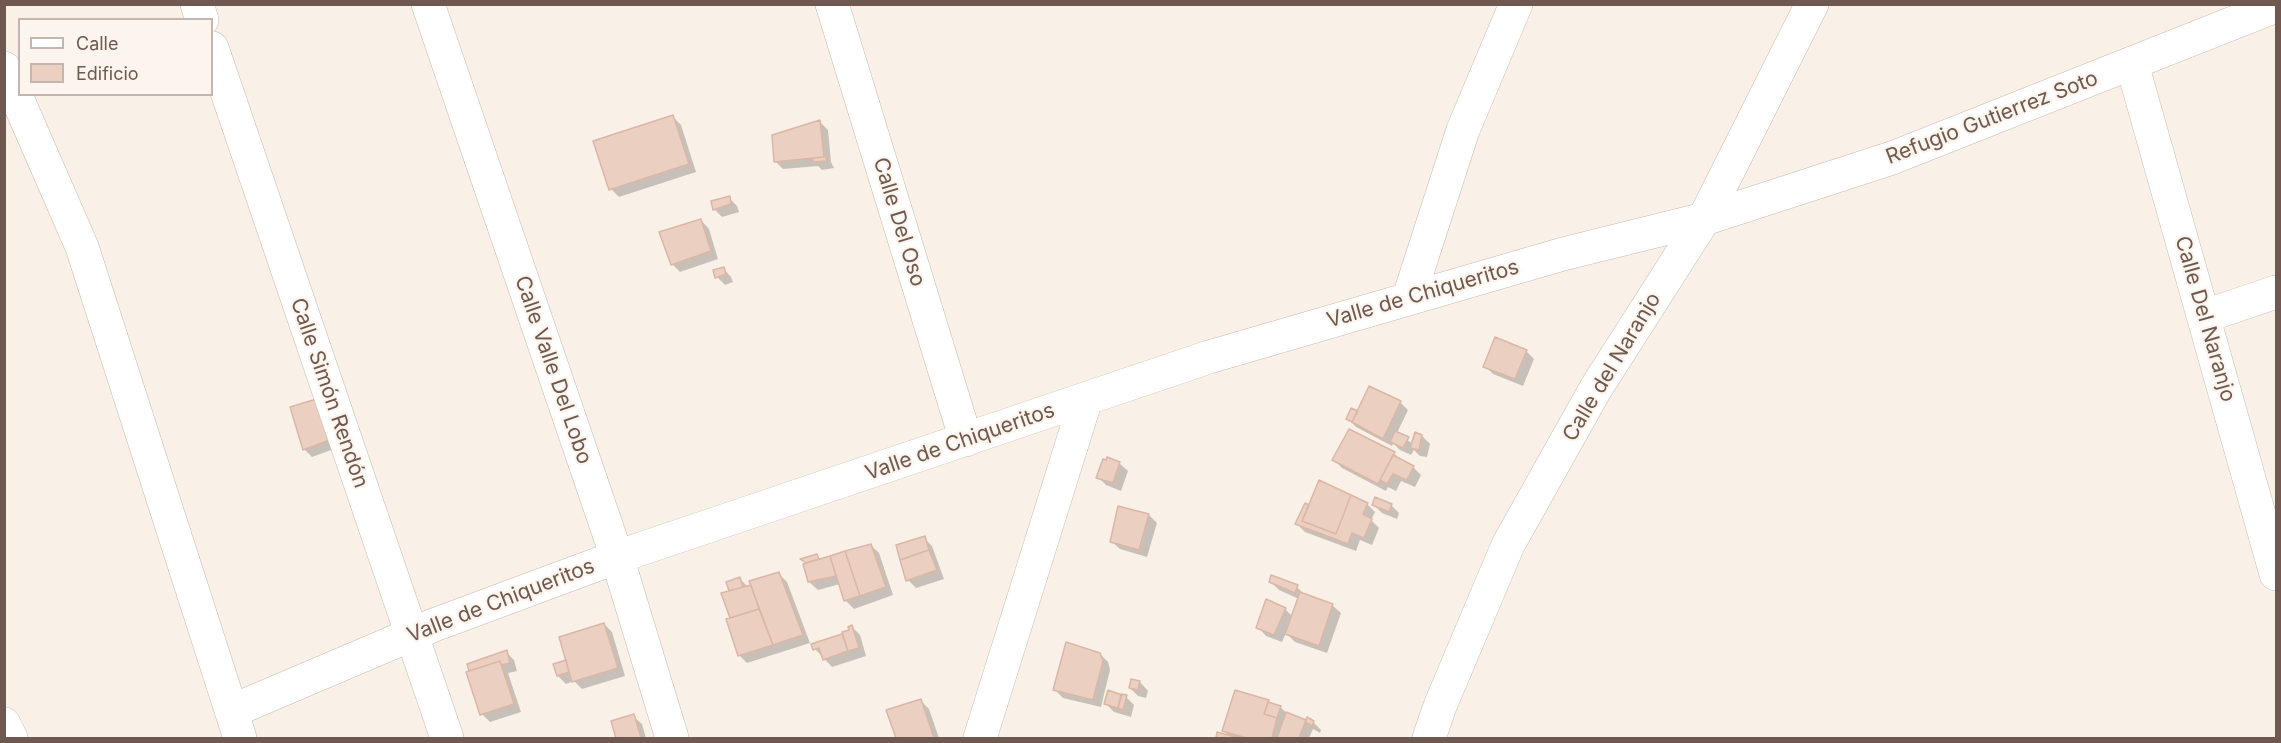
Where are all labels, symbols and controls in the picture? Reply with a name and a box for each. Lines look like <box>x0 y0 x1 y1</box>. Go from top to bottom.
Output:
legend <box>18 18 213 96</box>
text: Calle <box>76 33 118 54</box>
text: Edificio <box>76 63 139 84</box>
street label: Refugio Gutierrez Soto <box>1882 66 2102 170</box>
street label: Calle Del Oso <box>867 154 931 290</box>
street label: Calle Del Naranjo <box>2169 233 2241 405</box>
street label: Valle de Chiqueritos <box>1324 255 1522 333</box>
street label: Calle Valle Del Lobo <box>509 273 597 467</box>
street label: Calle del Naranjo <box>1558 288 1666 446</box>
street label: Calle Simón Rendón <box>285 295 373 491</box>
street label: Valle de Chiqueritos <box>862 398 1058 486</box>
street label: Valle de Chiqueritos <box>404 554 598 648</box>

